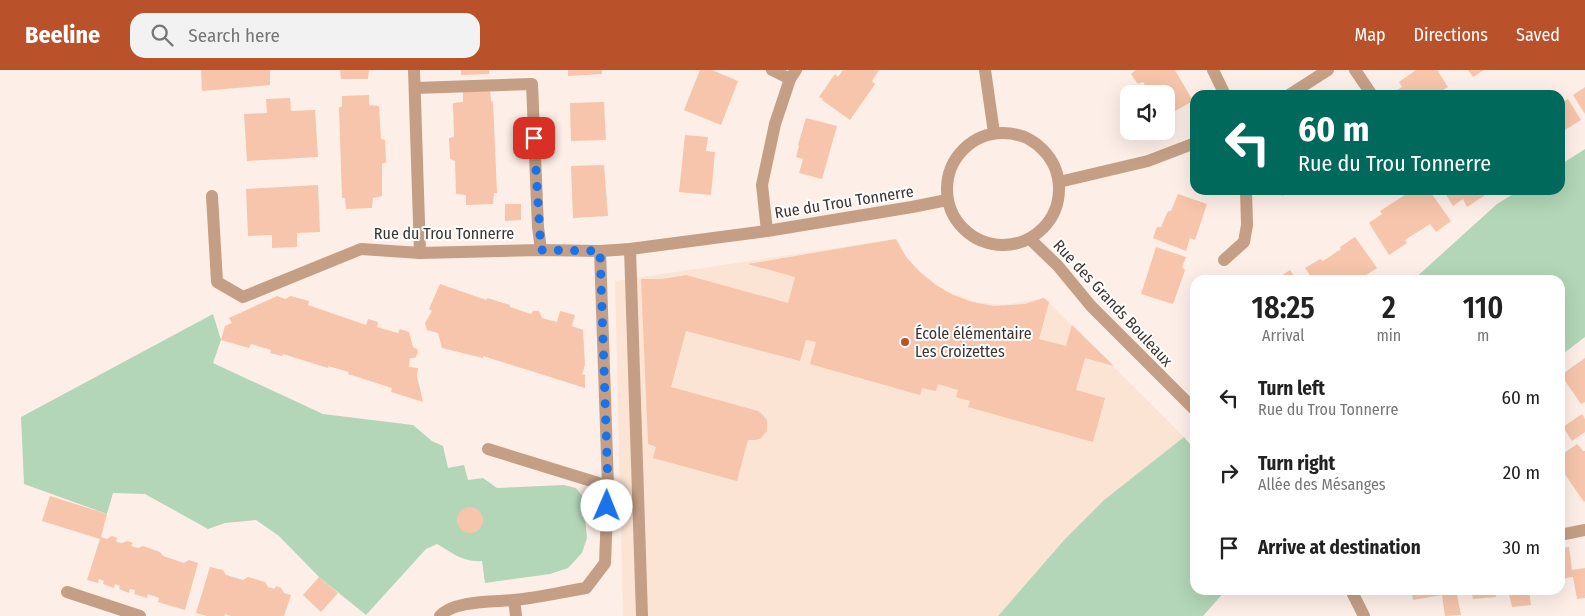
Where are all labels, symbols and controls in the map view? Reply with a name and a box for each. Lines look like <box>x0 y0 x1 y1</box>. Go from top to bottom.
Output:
search box <box>130 13 480 58</box>
text: Beeline <box>25 21 100 49</box>
icon: search <box>148 21 176 49</box>
text: Search here <box>188 24 280 47</box>
text: Map <box>1354 24 1386 46</box>
text: Directions <box>1414 24 1488 46</box>
text: Saved <box>1516 24 1560 46</box>
map controls <box>1120 85 1175 140</box>
button: sound <box>1120 85 1175 140</box>
text: 60 m <box>1298 108 1369 150</box>
icon: left <box>1215 110 1280 175</box>
pin <box>513 117 555 159</box>
icon: arrive <box>520 124 548 152</box>
text: Rue du Trou Tonnerre <box>1298 150 1491 177</box>
street label: Rue du Trou Tonnerre <box>773 182 915 222</box>
street label: Rue du Trou Tonnerre <box>374 224 514 243</box>
street label: Rue des Grands Bouleaux <box>1049 236 1177 370</box>
text: 18:25 <box>1252 290 1315 326</box>
text: 2 <box>1382 290 1396 326</box>
text: 110 <box>1463 290 1503 326</box>
place label: École élémentaire Les Croizettes <box>915 324 1032 361</box>
text: Arrival <box>1262 326 1304 345</box>
text: min <box>1376 326 1401 345</box>
text: m <box>1477 326 1489 345</box>
marker: École élémentaire Les Croizettes <box>899 336 911 348</box>
text: Turn left <box>1258 377 1325 400</box>
icon: left <box>1215 384 1243 412</box>
text: 60 m <box>1502 386 1540 409</box>
text: Rue du Trou Tonnerre <box>1258 400 1398 419</box>
text: Turn right <box>1258 452 1335 475</box>
icon: right <box>1215 459 1243 487</box>
text: 20 m <box>1503 461 1540 484</box>
text: Allée des Mésanges <box>1258 475 1386 494</box>
position arrow <box>580 479 632 531</box>
icon: arrive <box>1215 534 1243 562</box>
text: Arrive at destination <box>1258 536 1421 559</box>
text: 30 m <box>1502 536 1540 559</box>

